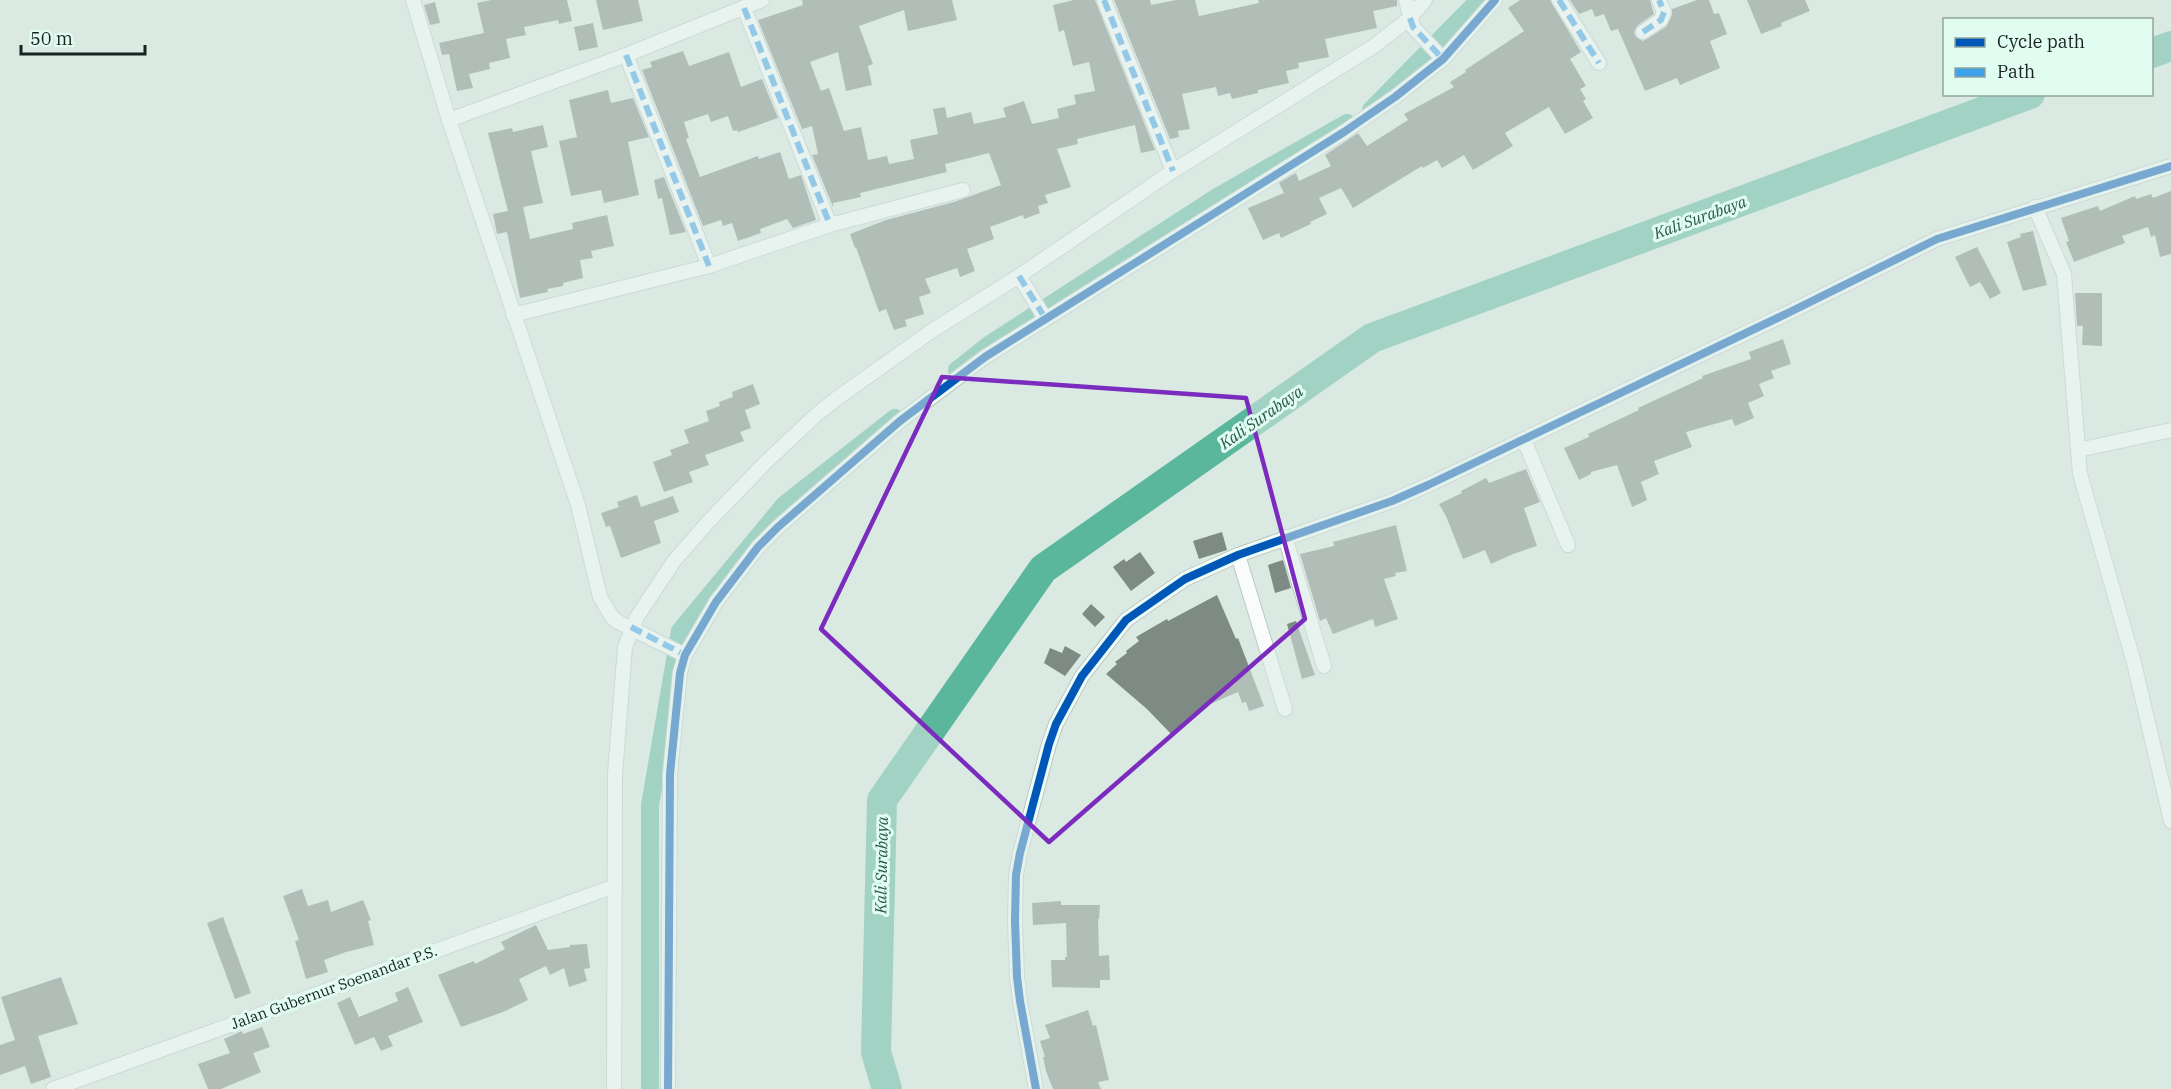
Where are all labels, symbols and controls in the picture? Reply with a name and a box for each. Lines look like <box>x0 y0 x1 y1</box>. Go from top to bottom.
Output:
scale bar <box>21 18 146 56</box>
legend <box>1943 18 2153 96</box>
text: 50 m <box>30 27 73 50</box>
text: Cycle path <box>1997 30 2085 53</box>
text: Path <box>1997 60 2035 83</box>
water label: Kali Surabaya <box>1650 191 1749 243</box>
water label: Kali Surabaya <box>1215 381 1307 454</box>
water label: Kali Surabaya <box>870 816 892 915</box>
street label: Jalan Gubernur Soenandar P.S. <box>228 941 440 1033</box>

